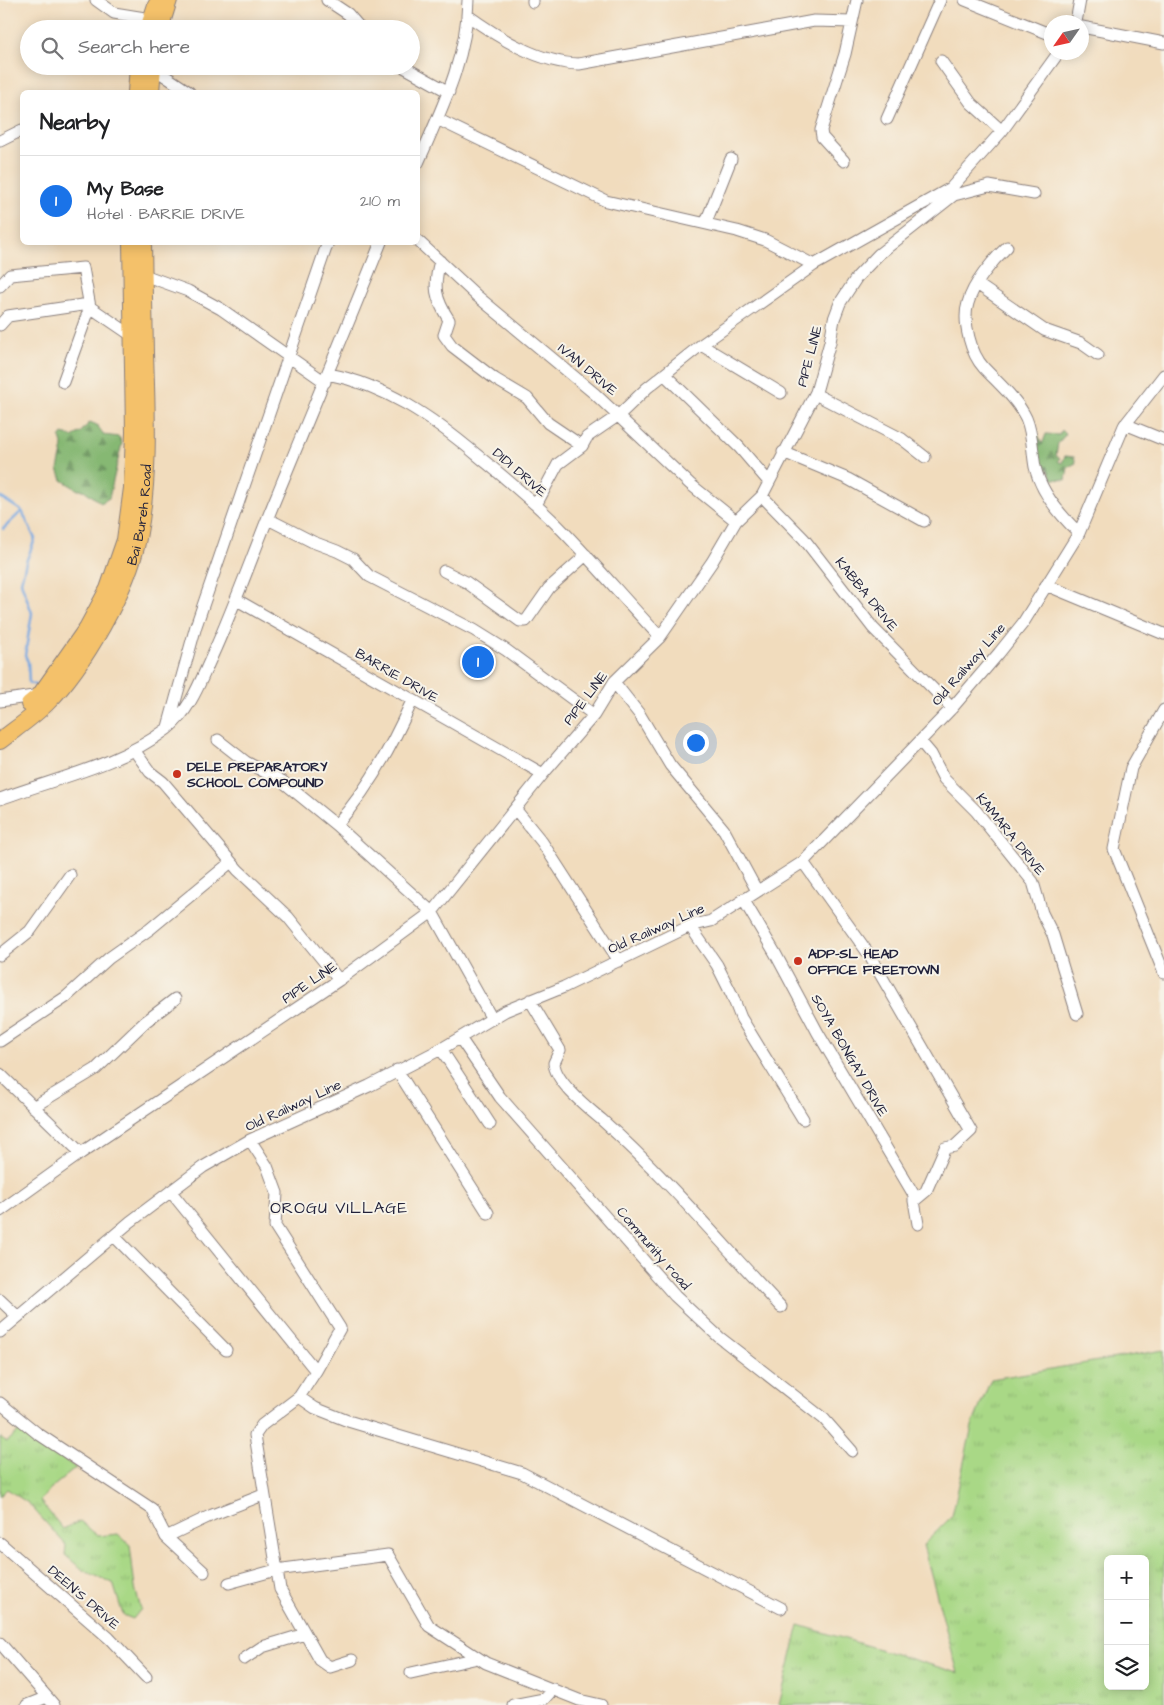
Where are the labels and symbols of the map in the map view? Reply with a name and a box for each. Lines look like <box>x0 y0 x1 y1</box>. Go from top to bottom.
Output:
north arrow <box>1044 15 1089 60</box>
street label: PIPE LINE <box>792 323 828 389</box>
street label: IVAN DRIVE <box>553 339 622 401</box>
street label: DIDI DRIVE <box>488 443 551 502</box>
street label: Bai Bureh Road <box>122 464 157 568</box>
street label: KABBA DRIVE <box>830 553 903 637</box>
street label: Old Railway Line <box>927 619 1011 710</box>
pin: 1 <box>462 643 494 681</box>
street label: BARRIE DRIVE <box>351 644 442 708</box>
street label: PIPE LINE <box>559 667 613 730</box>
your location <box>683 730 709 756</box>
place label: DELE PREPARATORY SCHOOL COMPOUND <box>186 757 328 793</box>
marker: DELE PREPARATORY SCHOOL COMPOUND <box>171 768 183 780</box>
street label: KAMARA DRIVE <box>971 789 1050 881</box>
street label: Old Railway Line <box>605 898 708 959</box>
place label: ADP-SL HEAD OFFICE FREETOWN <box>808 944 939 980</box>
marker: ADP-SL HEAD OFFICE FREETOWN <box>792 955 804 967</box>
street label: PIPE LINE <box>278 957 342 1009</box>
street label: SOYA BONGAY DRIVE <box>806 991 893 1121</box>
street label: Old Railway Line <box>242 1075 345 1137</box>
district label: OROGU VILLAGE <box>270 1197 408 1219</box>
street label: Community road <box>611 1203 695 1295</box>
street label: DEEN'S DRIVE <box>43 1561 124 1635</box>

